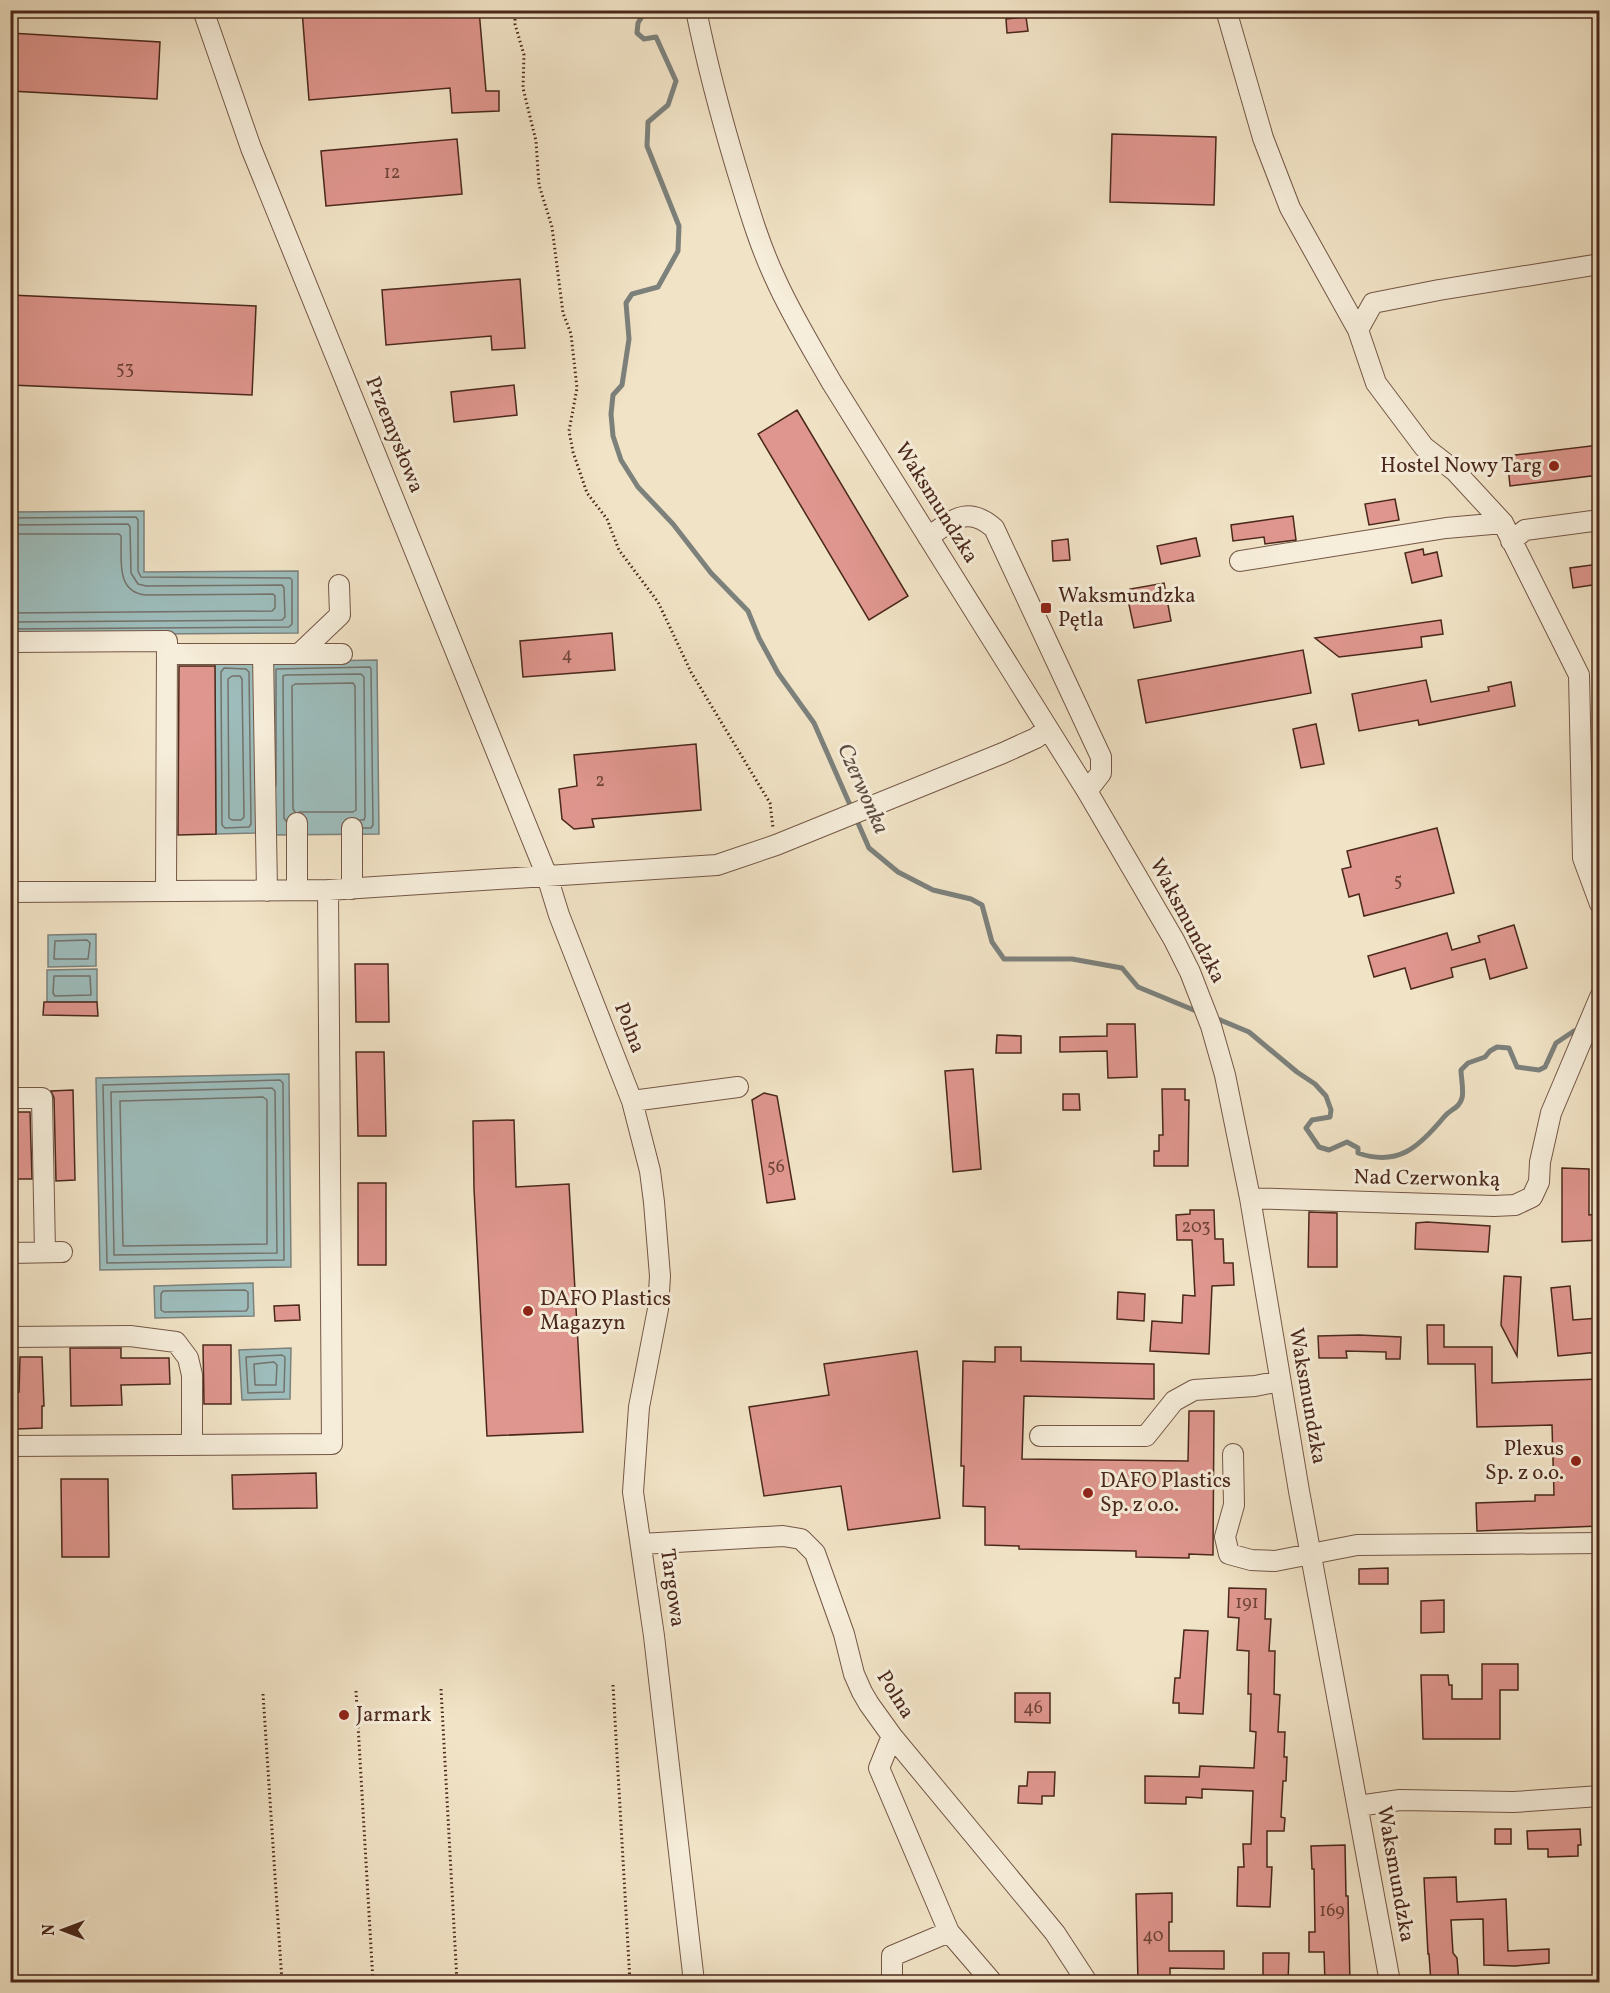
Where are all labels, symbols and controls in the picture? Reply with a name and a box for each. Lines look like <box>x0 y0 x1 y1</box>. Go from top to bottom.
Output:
house number: 12 <box>384 161 400 186</box>
house number: 53 <box>116 357 134 382</box>
street label: Przemysłowa <box>357 372 431 498</box>
street label: Waksmundzka <box>887 437 985 569</box>
place label: Hostel Nowy Targ <box>1380 452 1542 481</box>
marker: Hostel Nowy Targ <box>1547 459 1561 473</box>
place label: Waksmundzka Pętla <box>1058 582 1196 635</box>
marker: Waksmundzka Pętla <box>1039 601 1053 615</box>
house number: 4 <box>562 643 572 668</box>
water label: Czerwonka <box>828 739 896 839</box>
house number: 2 <box>595 769 605 794</box>
street label: Waksmundzka <box>1142 853 1232 989</box>
house number: 5 <box>1394 869 1402 894</box>
street label: Polna <box>606 999 652 1057</box>
house number: 56 <box>767 1155 785 1180</box>
street label: Nad Czerwonką <box>1353 1163 1501 1195</box>
house number: 203 <box>1181 1215 1211 1240</box>
place label: DAFO Plastics Magazyn <box>540 1285 671 1338</box>
marker: DAFO Plastics Magazyn <box>521 1304 535 1318</box>
street label: Waksmundzka <box>1281 1326 1333 1466</box>
place label: Plexus Sp. z o.o. <box>1485 1435 1564 1488</box>
marker: Plexus Sp. z o.o. <box>1569 1454 1583 1468</box>
place label: DAFO Plastics Sp. z o.o. <box>1100 1467 1231 1520</box>
marker: DAFO Plastics Sp. z o.o. <box>1081 1486 1095 1500</box>
street label: Targowa <box>652 1547 692 1629</box>
house number: 191 <box>1235 1591 1259 1616</box>
street label: Polna <box>869 1665 921 1725</box>
house number: 46 <box>1023 1696 1043 1721</box>
place label: Jarmark <box>356 1701 432 1730</box>
marker: Jarmark <box>337 1708 351 1722</box>
street label: Waksmundzka <box>1369 1804 1421 1944</box>
house number: 169 <box>1319 1899 1345 1924</box>
north arrow <box>33 1900 93 1960</box>
text: N <box>39 1924 61 1936</box>
house number: 40 <box>1142 1924 1164 1949</box>

